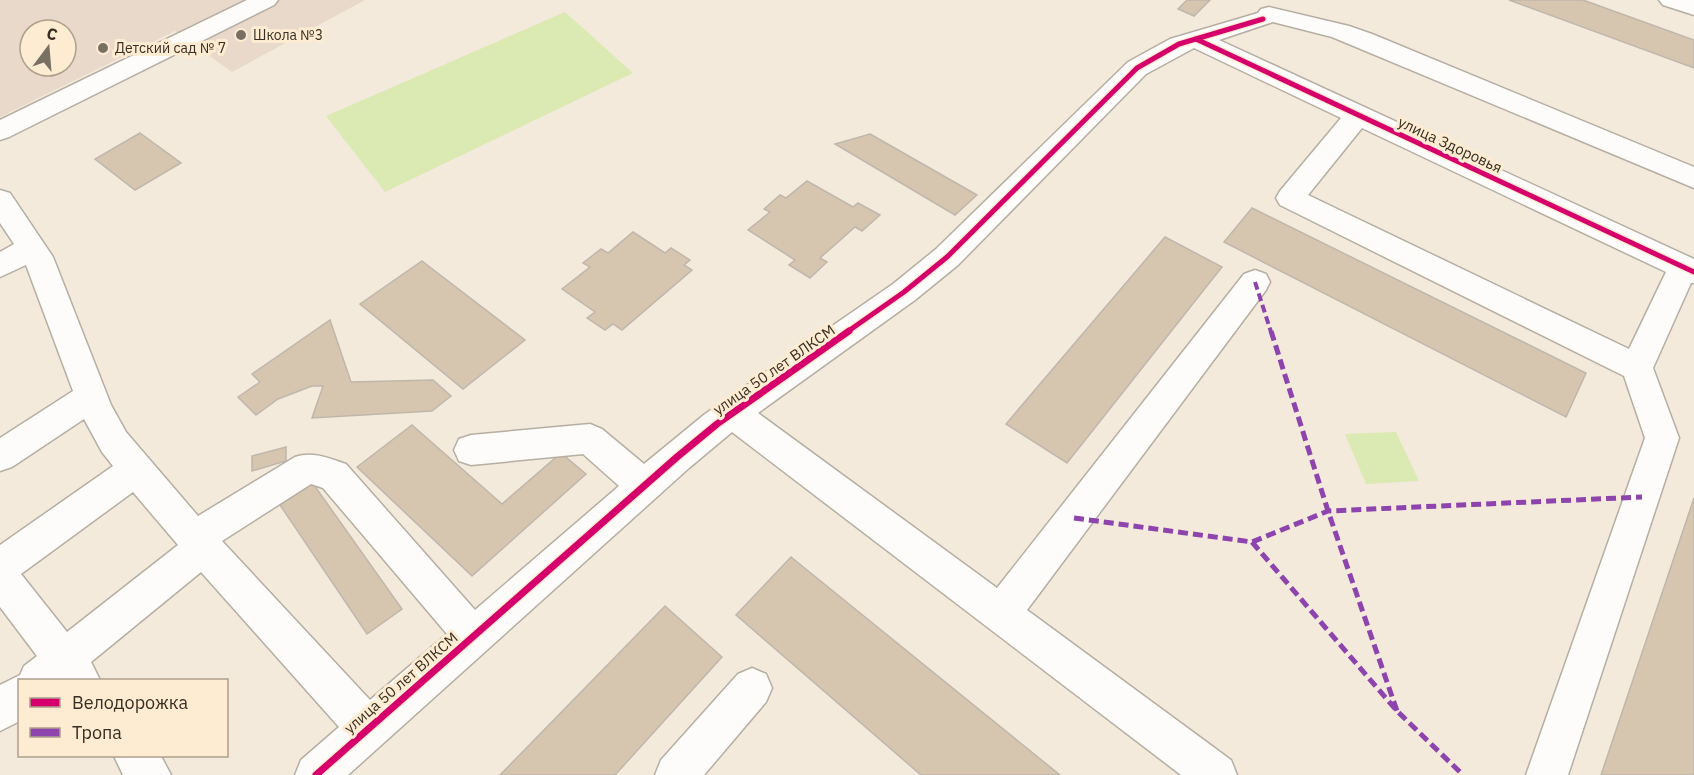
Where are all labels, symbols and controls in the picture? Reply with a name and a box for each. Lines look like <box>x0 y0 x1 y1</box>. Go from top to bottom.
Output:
north arrow <box>18 18 78 78</box>
text: С <box>44 23 60 45</box>
place label: Школа №3 <box>253 26 323 44</box>
marker: Школа №3 <box>234 28 248 42</box>
place label: Детский сад № 7 <box>115 39 226 57</box>
marker: Детский сад № 7 <box>96 41 110 55</box>
street label: улица Здоровья <box>1395 112 1505 177</box>
street label: улица 50 лет ВЛКСМ <box>709 320 838 419</box>
street label: улица 50 лет ВЛКСМ <box>340 628 461 737</box>
legend <box>18 679 228 757</box>
text: Велодорожка <box>72 691 188 714</box>
text: Тропа <box>72 721 122 744</box>

